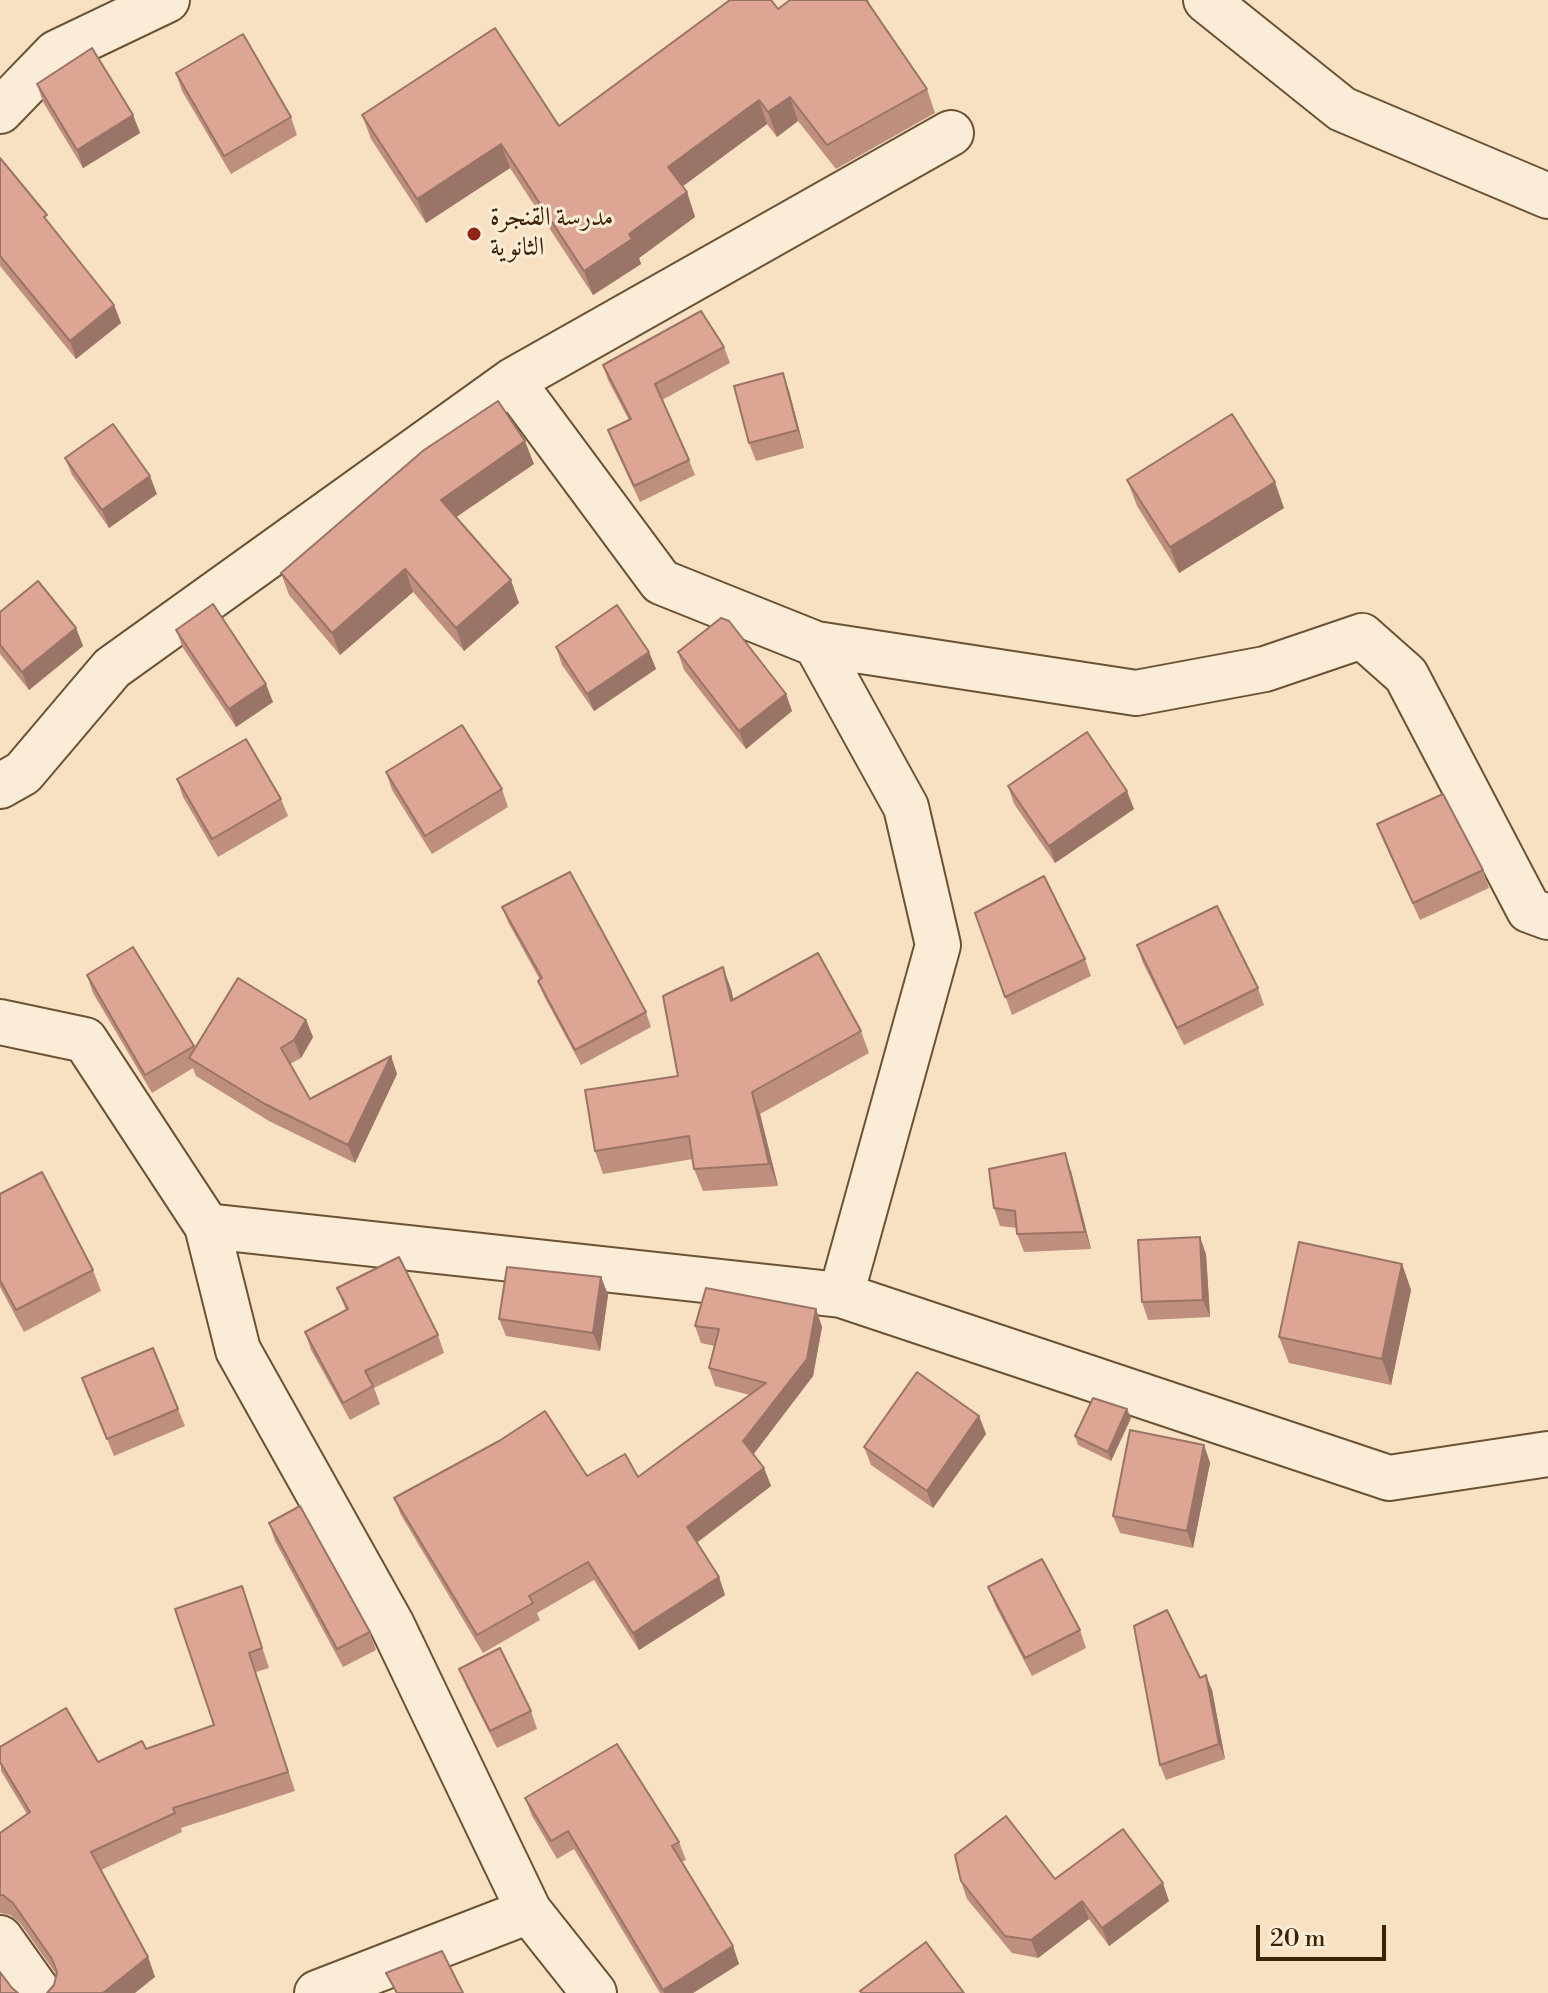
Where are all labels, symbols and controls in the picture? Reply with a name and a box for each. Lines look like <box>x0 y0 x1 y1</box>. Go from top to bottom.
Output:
place label: مدرسة القنجرة الثانوية <box>490 203 613 264</box>
marker: مدرسة القنجرة الثانوية <box>465 225 483 243</box>
scale bar <box>1260 1909 1390 1959</box>
text: 20 m <box>1270 1924 1326 1954</box>

